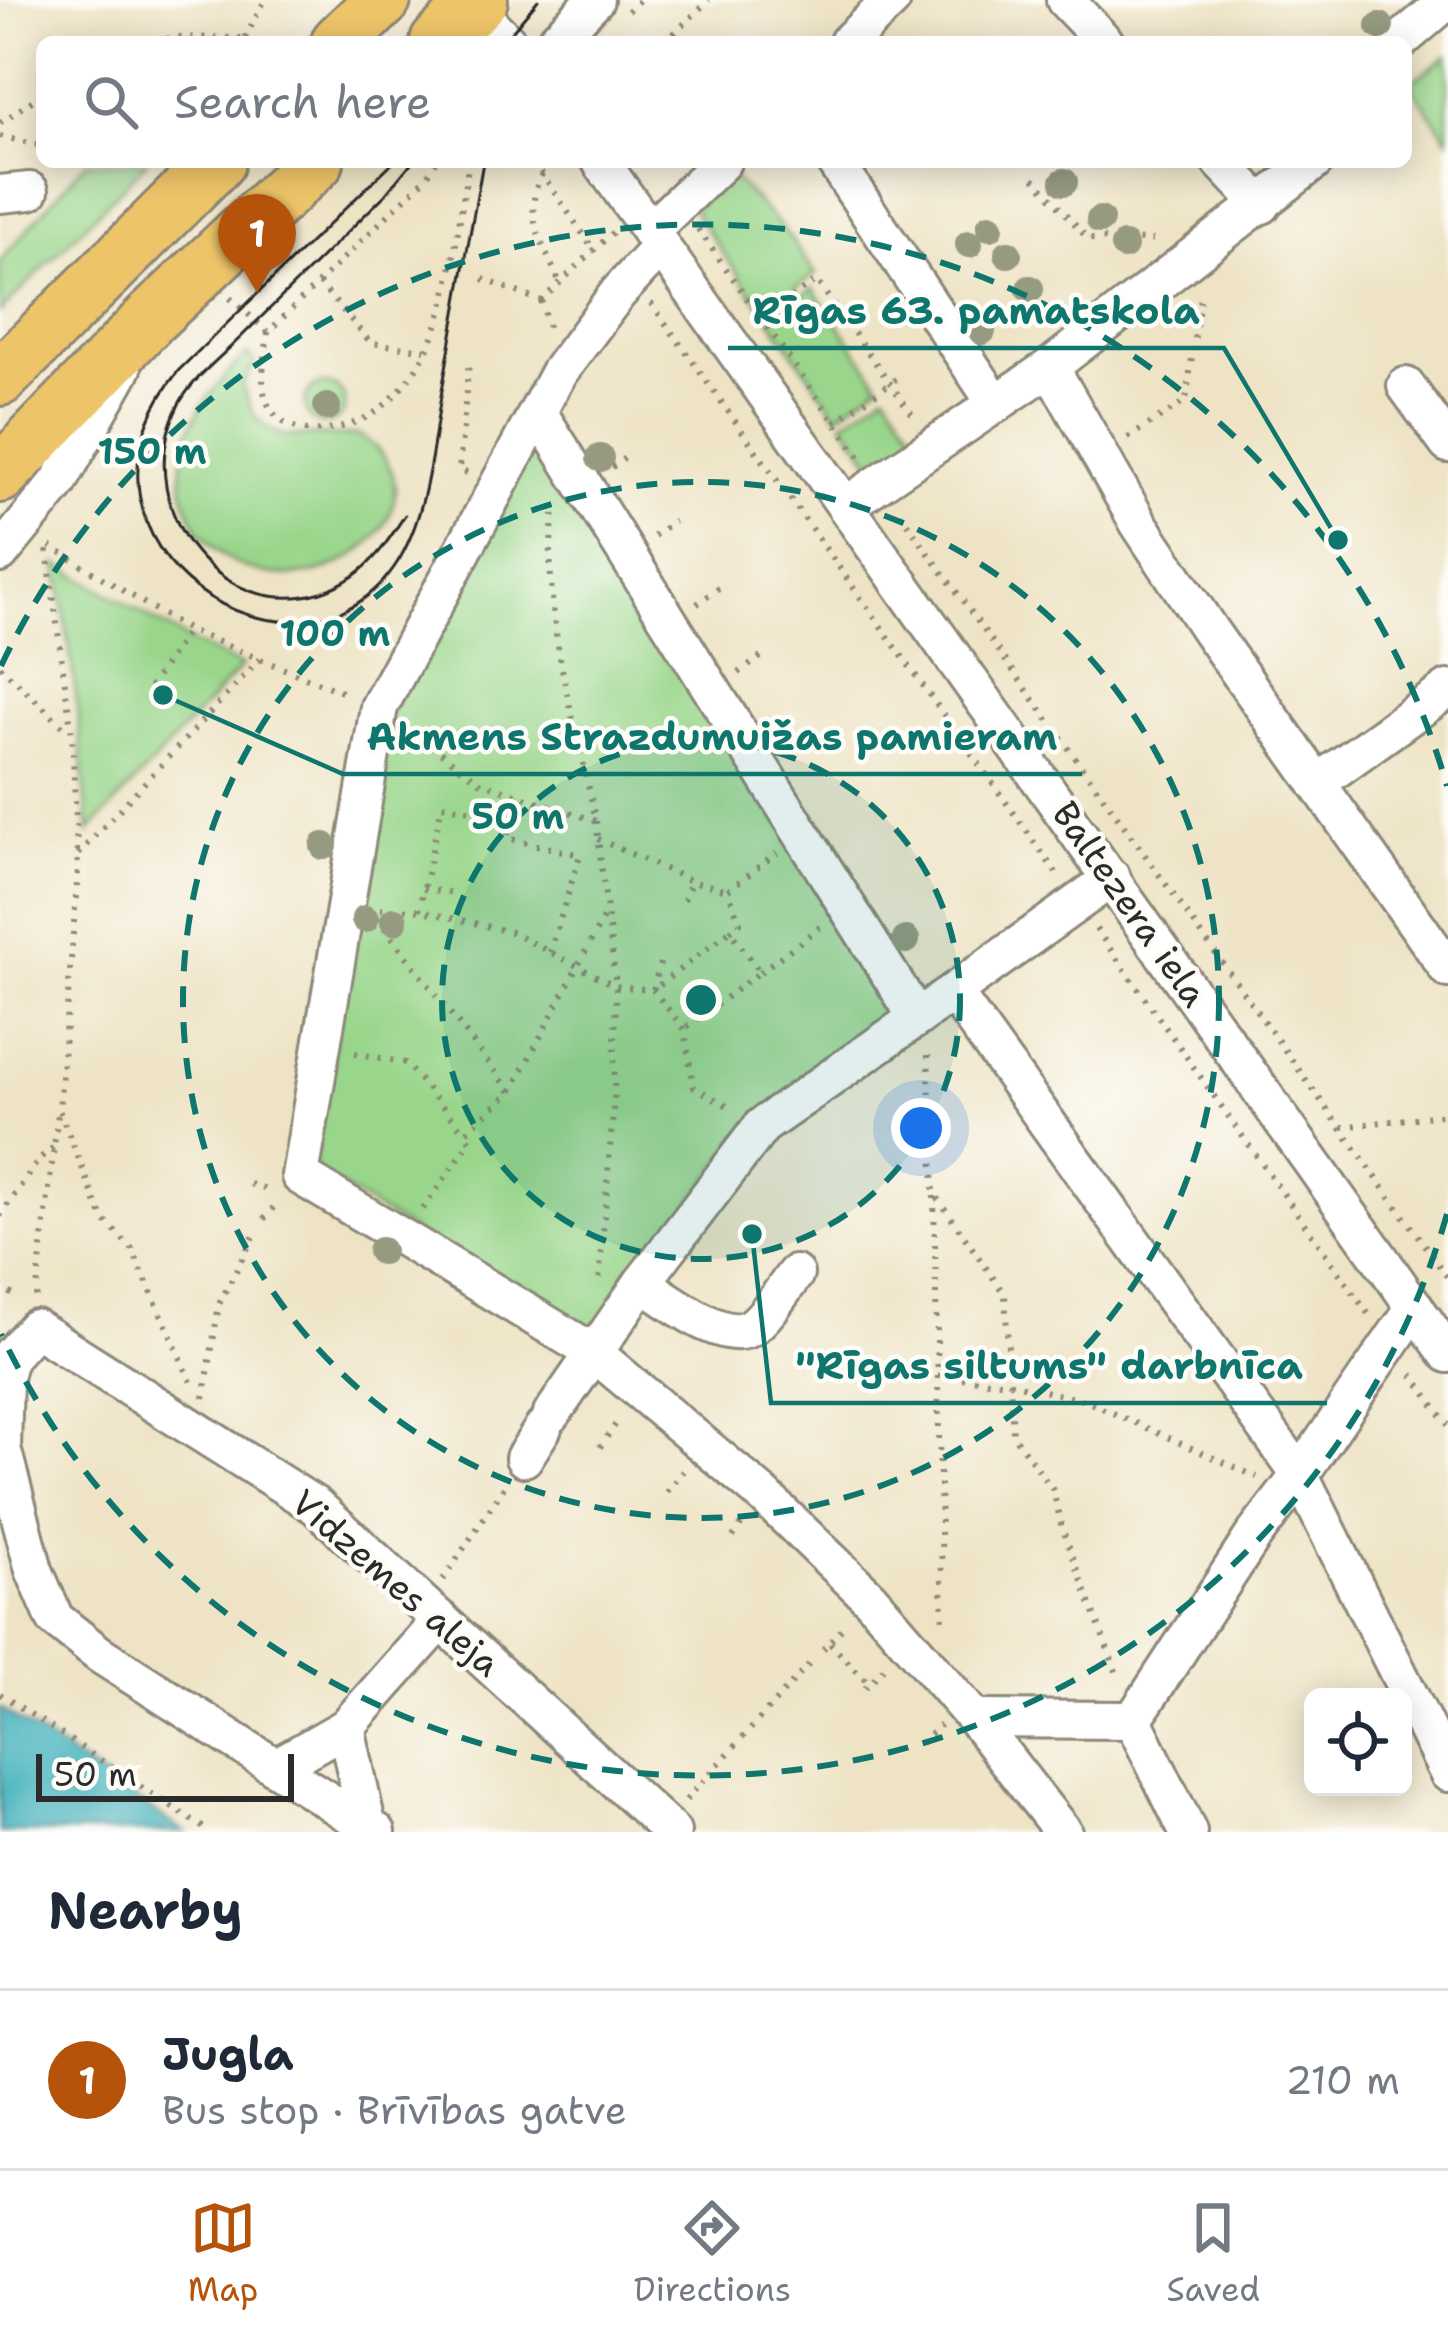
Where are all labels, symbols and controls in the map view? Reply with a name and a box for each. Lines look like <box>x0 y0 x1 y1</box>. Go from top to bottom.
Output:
search box <box>36 36 1412 168</box>
icon: search <box>78 69 144 135</box>
text: Search here <box>174 72 431 132</box>
pin: 1 <box>218 194 296 293</box>
callout: Rīgas 63. pamatskola <box>728 273 1224 348</box>
text: Rīgas 63. pamatskola <box>752 284 1200 336</box>
text: 150 m <box>97 427 207 476</box>
text: 100 m <box>280 609 391 658</box>
callout: Akmens Strazdumuižas pamieram <box>343 699 1082 774</box>
text: Akmens Strazdumuižas pamieram <box>367 710 1057 762</box>
text: 50 m <box>472 792 565 841</box>
street label: Baltezera iela <box>1041 792 1219 1016</box>
centre of rings <box>680 979 722 1021</box>
your location <box>891 1098 951 1158</box>
callout: "Rīgas siltums" darbnīca <box>771 1328 1327 1403</box>
text: "Rīgas siltums" darbnīca <box>795 1339 1303 1391</box>
street label: Vidzemes aleja <box>281 1478 511 1688</box>
map controls <box>1304 1688 1412 1796</box>
button: locate <box>1304 1688 1412 1796</box>
scale bar <box>36 1748 294 1801</box>
text: 50 m <box>54 1752 137 1797</box>
text: Nearby <box>48 1876 243 1944</box>
text: Jugla <box>162 2024 294 2084</box>
text: 1 <box>78 2054 96 2106</box>
text: 210 m <box>1285 2054 1400 2106</box>
text: Bus stop · Brīvības gatve <box>162 2084 627 2136</box>
tab: Map <box>188 2195 258 2312</box>
tab: Directions <box>634 2195 791 2312</box>
tab: Saved <box>1167 2195 1260 2312</box>

